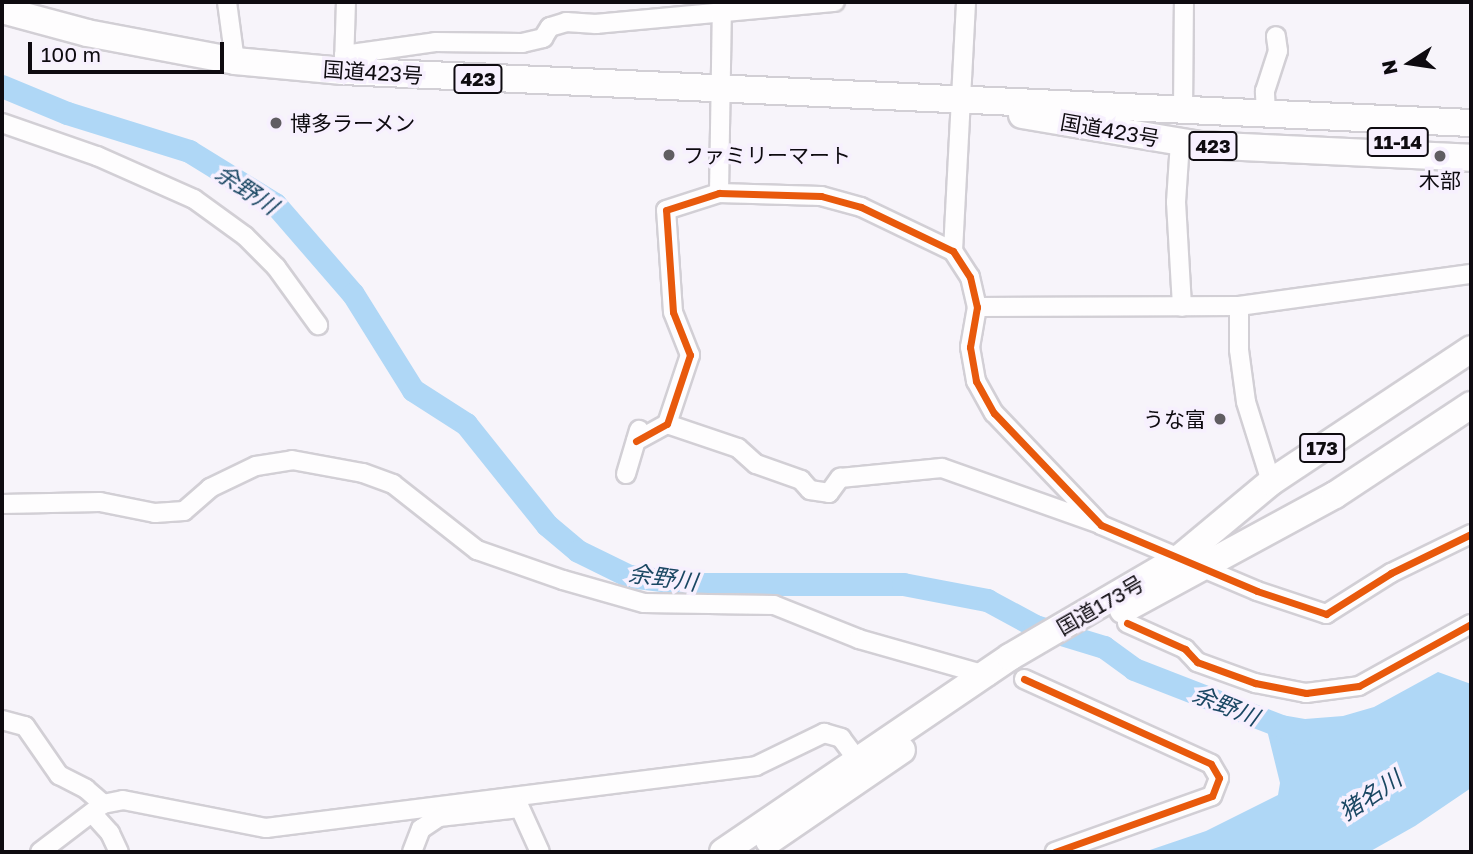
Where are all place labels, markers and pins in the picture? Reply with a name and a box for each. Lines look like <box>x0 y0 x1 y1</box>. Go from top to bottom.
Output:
place label: 博多ラーメン <box>290 110 416 136</box>
marker: 博多ラーメン <box>268 115 284 131</box>
place label: ファミリーマート <box>683 142 851 168</box>
marker: ファミリーマート <box>661 147 677 163</box>
marker: 木部 <box>1432 148 1448 164</box>
place label: 木部 <box>1419 167 1461 193</box>
place label: うな富 <box>1143 406 1206 432</box>
marker: うな富 <box>1212 411 1228 427</box>

